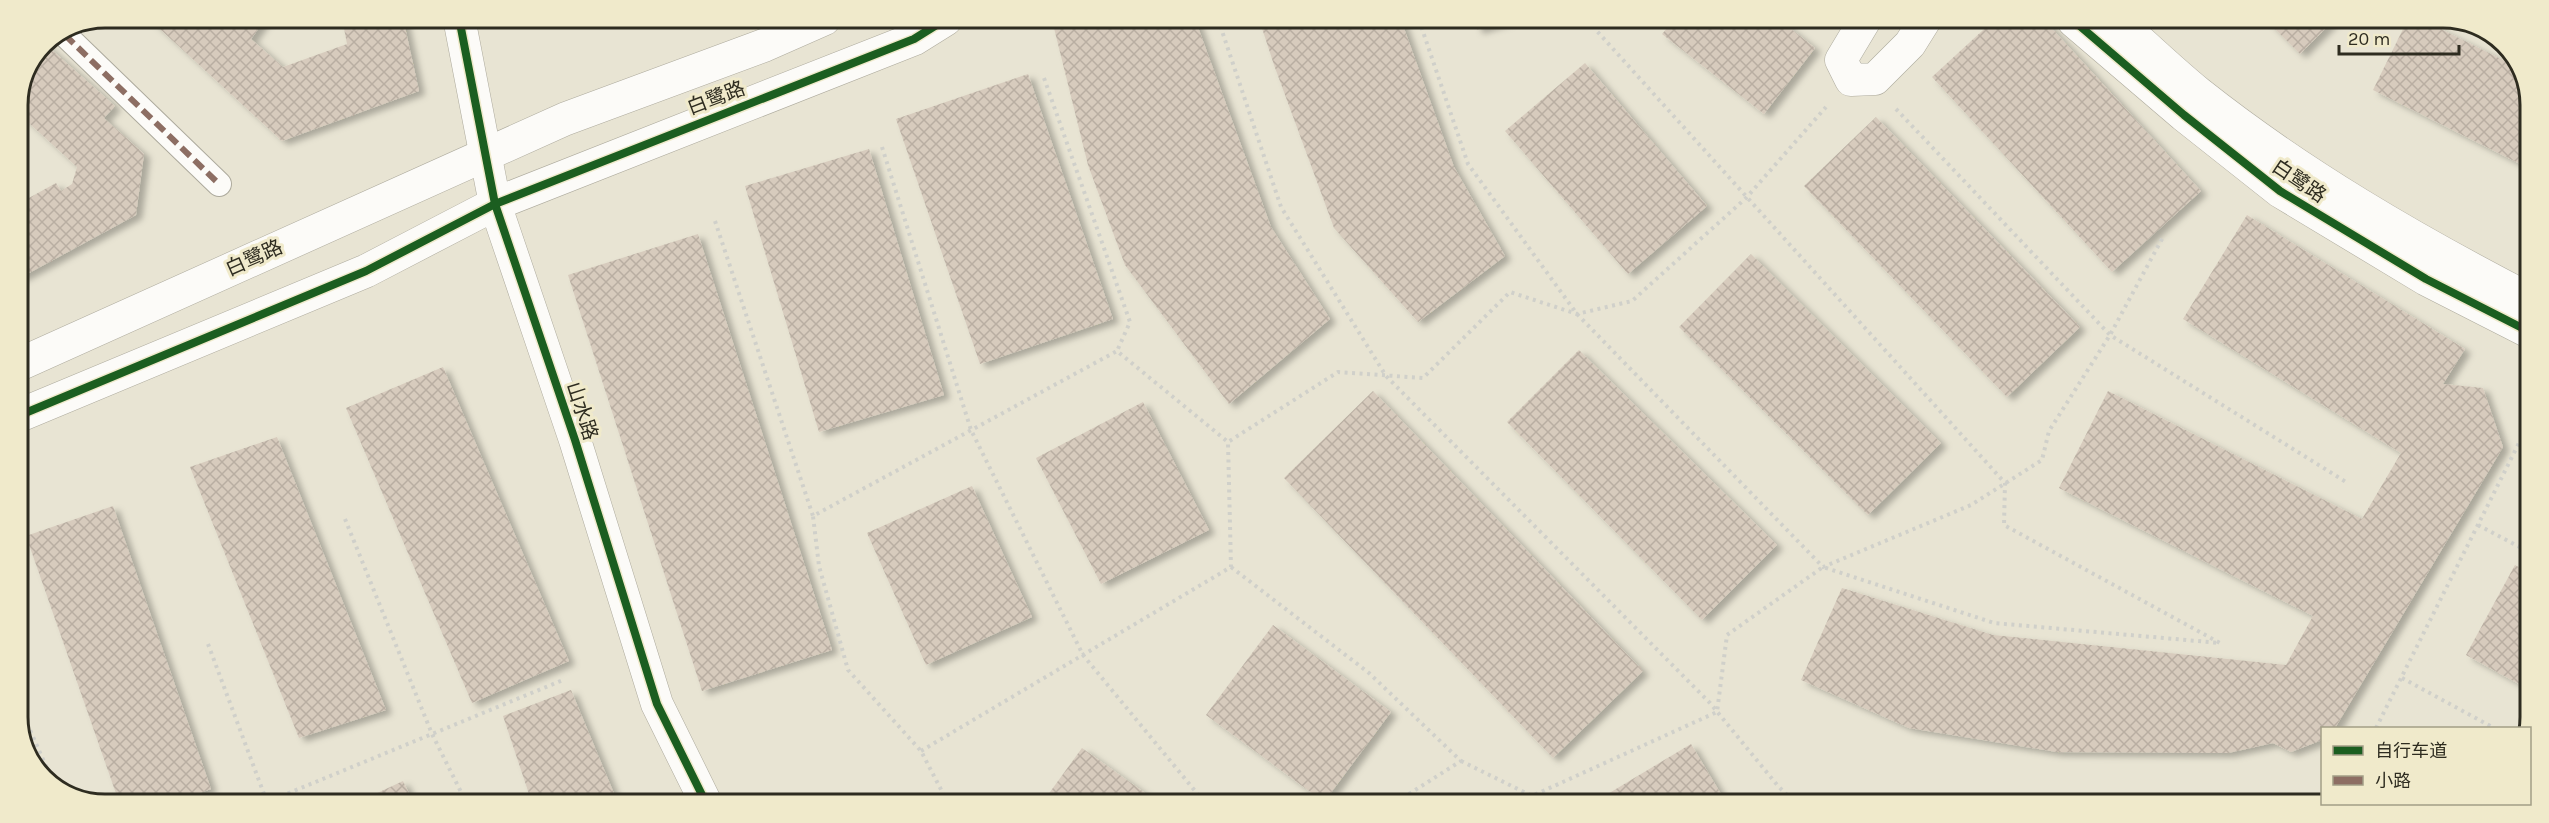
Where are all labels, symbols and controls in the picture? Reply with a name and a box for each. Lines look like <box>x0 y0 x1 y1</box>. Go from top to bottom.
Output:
scale bar <box>2339 18 2459 56</box>
text: 20 m <box>2348 28 2390 50</box>
street label: 白鹭路 <box>684 77 748 119</box>
street label: 白鹭路 <box>2268 155 2330 207</box>
street label: 白鹭路 <box>222 235 286 281</box>
street label: 山水路 <box>562 379 602 443</box>
legend <box>2321 727 2531 805</box>
text: 自行车道 <box>2375 740 2447 762</box>
text: 小路 <box>2375 770 2411 792</box>

